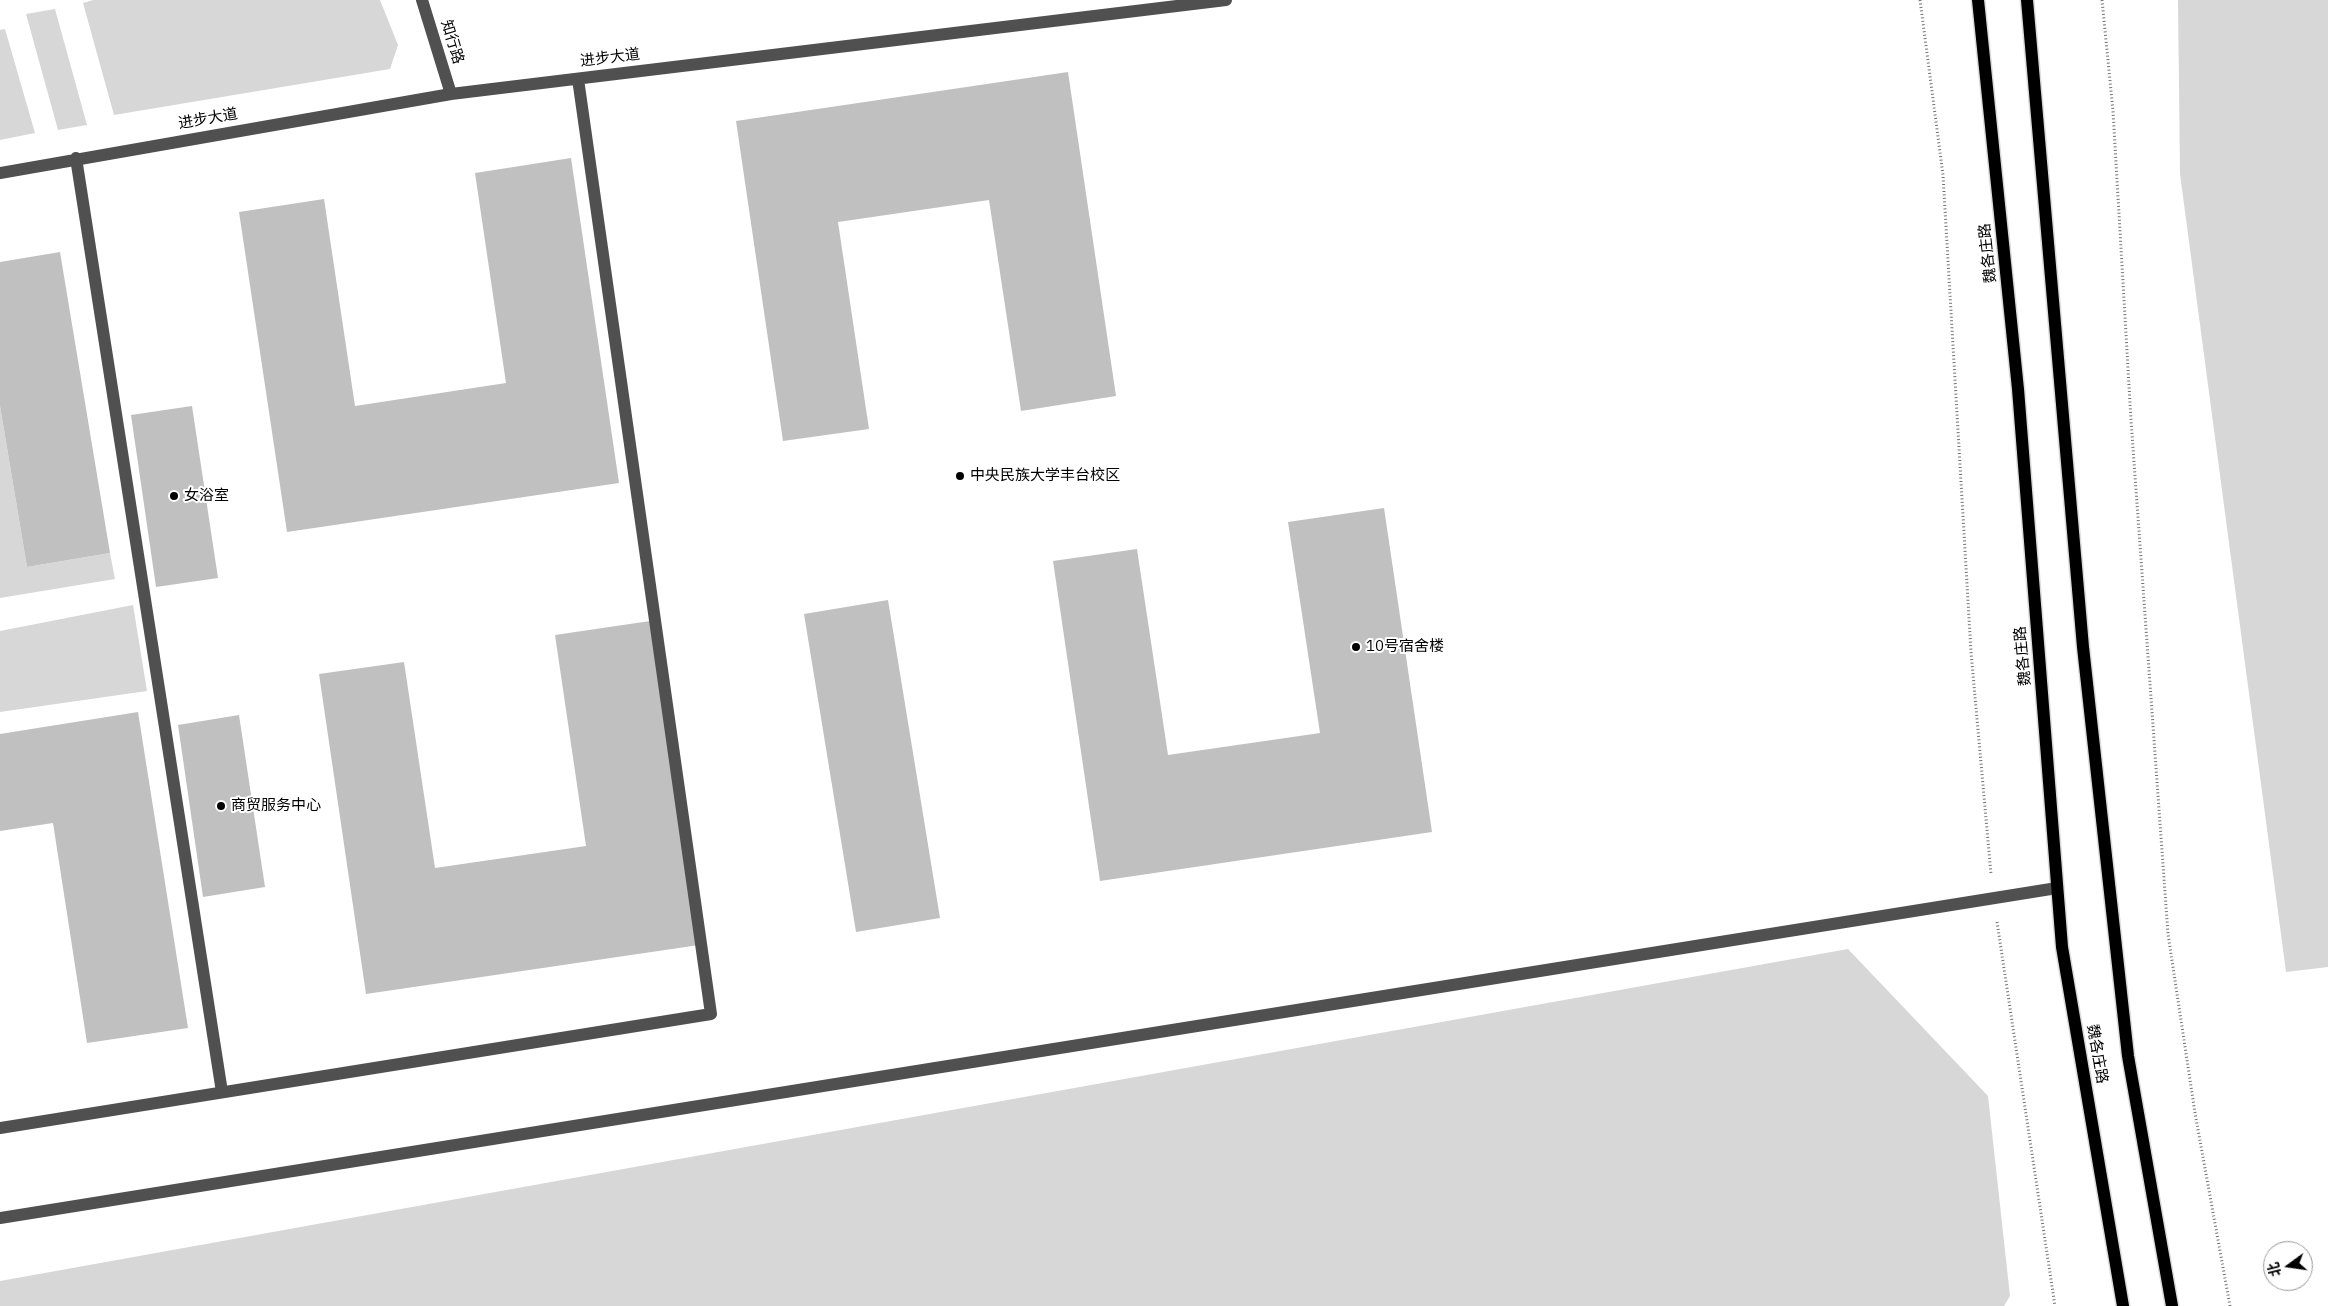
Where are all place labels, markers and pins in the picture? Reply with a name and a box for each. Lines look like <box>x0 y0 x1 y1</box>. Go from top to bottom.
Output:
place label: 中央民族大学丰台校区 <box>970 467 1120 485</box>
marker: 中央民族大学丰台校区 <box>954 470 966 482</box>
place label: 女浴室 <box>184 487 229 505</box>
marker: 女浴室 <box>168 490 180 502</box>
place label: 10号宿舍楼 <box>1366 638 1444 656</box>
marker: 10号宿舍楼 <box>1350 641 1362 653</box>
place label: 商贸服务中心 <box>231 797 321 815</box>
marker: 商贸服务中心 <box>215 800 227 812</box>

